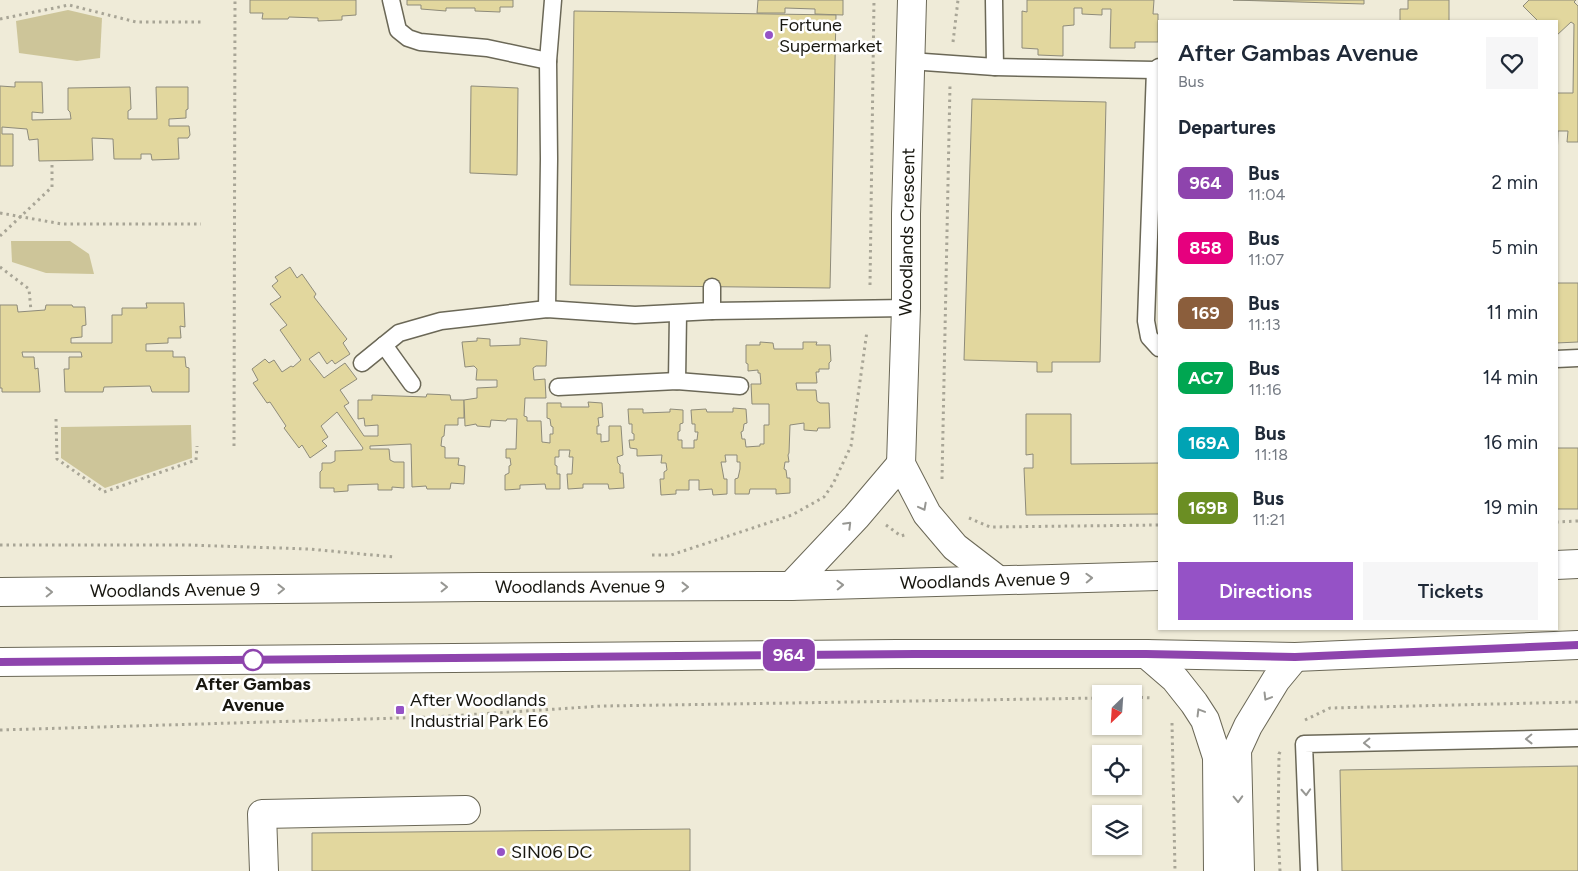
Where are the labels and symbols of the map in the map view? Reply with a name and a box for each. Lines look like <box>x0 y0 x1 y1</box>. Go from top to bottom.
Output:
place label: Fortune Supermarket <box>779 14 883 57</box>
marker: Fortune Supermarket <box>763 29 775 41</box>
street label: Woodlands Crescent <box>895 148 919 316</box>
one-way arrow <box>917 502 927 511</box>
one-way arrow <box>842 522 851 531</box>
street label: Woodlands Avenue 9 <box>900 567 1070 594</box>
one-way arrow <box>1086 573 1094 583</box>
street label: Woodlands Avenue 9 <box>495 575 665 598</box>
street label: Woodlands Avenue 9 <box>90 578 260 602</box>
one-way arrow <box>836 580 844 590</box>
one-way arrow <box>440 582 448 592</box>
one-way arrow <box>682 582 690 592</box>
one-way arrow <box>278 584 285 594</box>
one-way arrow <box>45 587 53 597</box>
line badge: 964 <box>760 639 818 671</box>
marker: After Gambas Avenue <box>242 649 264 671</box>
place label: After Gambas Avenue <box>195 673 311 716</box>
north arrow <box>1092 685 1142 735</box>
place label: After Woodlands Industrial Park E6 <box>410 689 548 732</box>
one-way arrow <box>1263 691 1273 700</box>
marker: After Woodlands Industrial Park E6 <box>394 704 406 716</box>
one-way arrow <box>1196 708 1206 717</box>
one-way arrow <box>1525 734 1533 745</box>
one-way arrow <box>1363 737 1371 748</box>
one-way arrow <box>1300 789 1311 797</box>
one-way arrow <box>1233 795 1244 803</box>
place label: SIN06 DC <box>511 841 592 863</box>
marker: SIN06 DC <box>495 846 507 858</box>

